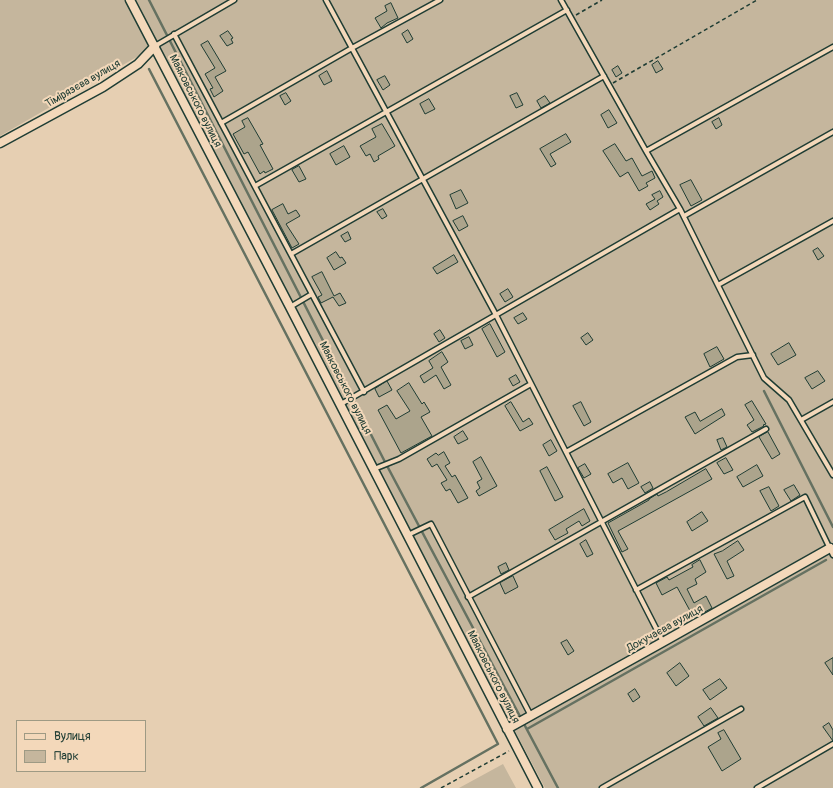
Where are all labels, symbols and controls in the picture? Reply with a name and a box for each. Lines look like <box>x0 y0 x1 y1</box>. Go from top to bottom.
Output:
street label: Маяковського вулиця <box>166 52 224 150</box>
street label: Тімірязєва вулиця <box>43 57 123 111</box>
street label: Маяковського вулиця <box>316 339 374 437</box>
street label: Докучаєва вулиця <box>625 603 705 655</box>
street label: Маяковського вулиця <box>464 628 522 726</box>
legend <box>16 720 146 772</box>
text: Вулиця <box>54 729 91 744</box>
text: Парк <box>54 749 79 764</box>

